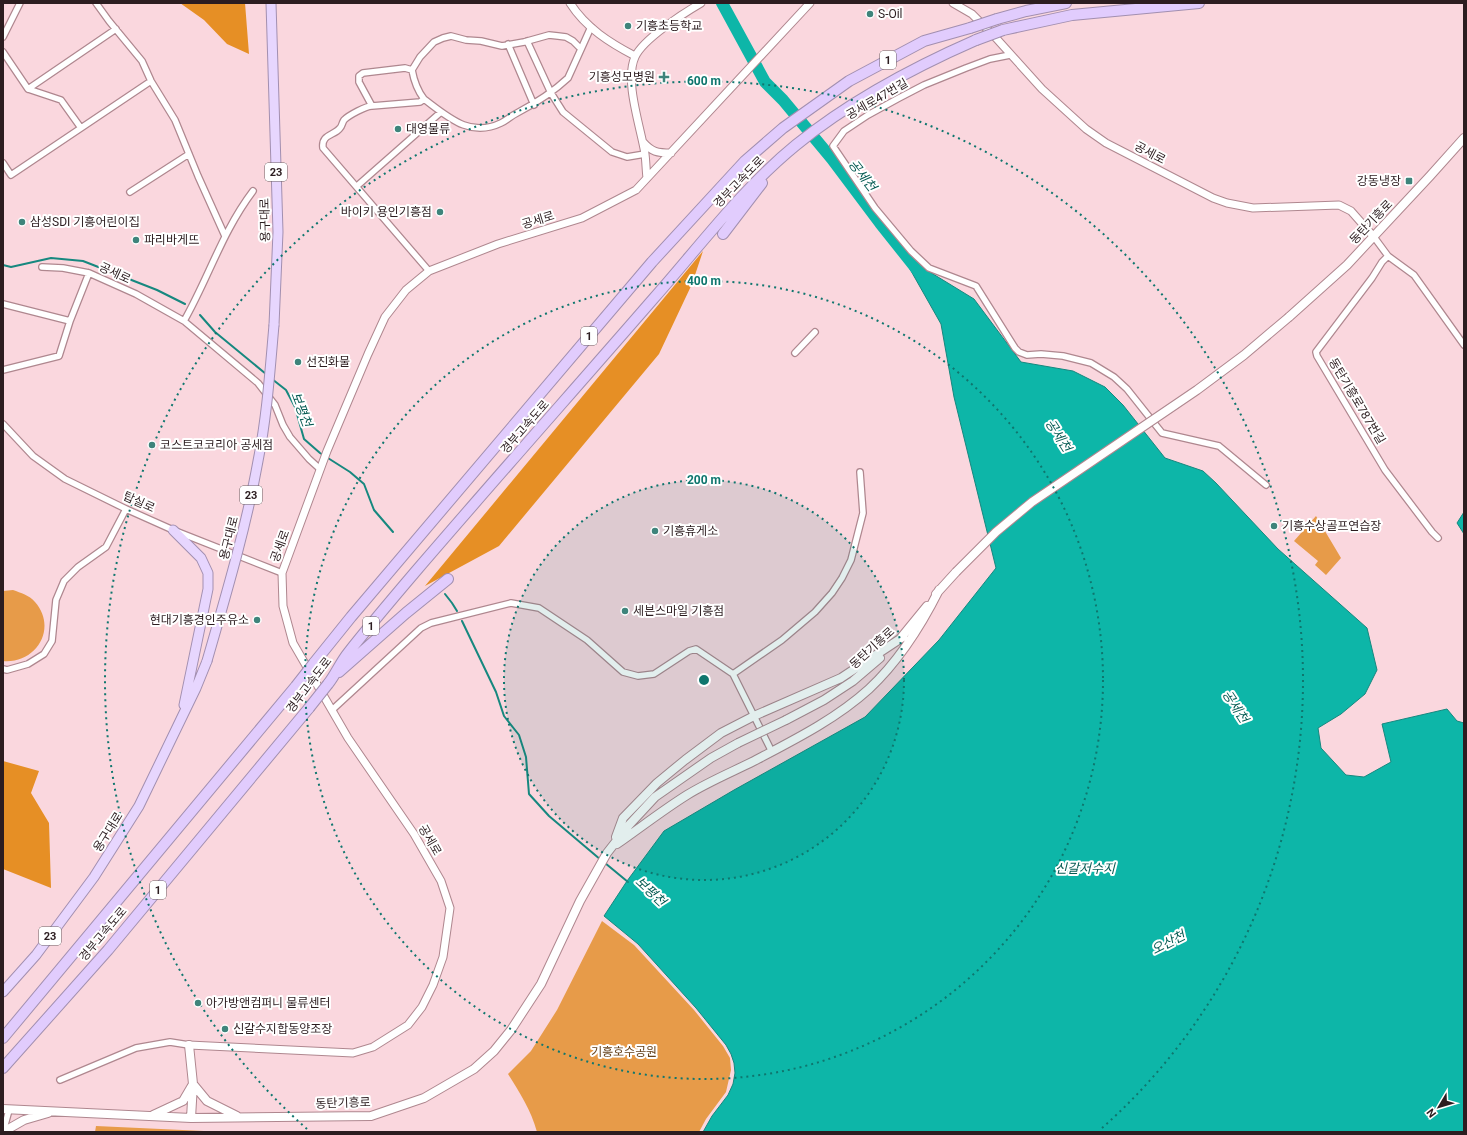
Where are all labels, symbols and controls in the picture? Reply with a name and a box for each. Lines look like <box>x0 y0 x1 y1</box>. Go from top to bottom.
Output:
place label: S-Oil <box>878 7 903 21</box>
marker: S-Oil <box>865 9 875 19</box>
place label: 기흥초등학교 <box>636 19 702 33</box>
marker: 기흥초등학교 <box>623 21 633 31</box>
road number: 1 <box>880 51 896 69</box>
place label: 기흥성모병원 <box>589 70 655 84</box>
marker: 기흥성모병원 <box>658 71 670 83</box>
text: 600 m <box>687 74 721 88</box>
street label: 공세로47번길 <box>844 76 910 122</box>
place label: 대영물류 <box>406 122 450 136</box>
marker: 대영물류 <box>393 124 403 134</box>
street label: 공세로 <box>1132 139 1168 167</box>
street label: 경부고속도로 <box>711 153 767 211</box>
water label: 공세천 <box>846 157 880 195</box>
road number: 23 <box>265 163 287 181</box>
place label: 강동냉장 <box>1357 174 1401 188</box>
marker: 강동냉장 <box>1404 176 1414 186</box>
street label: 동탄기흥로 <box>1347 197 1395 247</box>
street label: 용구대로 <box>258 198 272 242</box>
place label: 바이키 용인기흥점 <box>341 205 432 219</box>
marker: 바이키 용인기흥점 <box>435 207 445 217</box>
street label: 공세로 <box>520 208 556 232</box>
place label: 삼성SDI 기흥어린이집 <box>30 215 140 229</box>
marker: 삼성SDI 기흥어린이집 <box>17 217 27 227</box>
place label: 파리바게뜨 <box>144 233 199 247</box>
marker: 파리바게뜨 <box>131 235 141 245</box>
street label: 공세로 <box>97 260 133 286</box>
text: 400 m <box>687 274 721 288</box>
road number: 1 <box>581 327 597 345</box>
place label: 선진화물 <box>306 355 350 369</box>
street label: 동탄기흥로787번길 <box>1326 356 1388 446</box>
marker: 선진화물 <box>293 357 303 367</box>
water label: 보평천 <box>288 390 315 430</box>
street label: 경부고속도로 <box>498 397 552 457</box>
water label: 공세천 <box>1043 416 1075 455</box>
place label: 코스트코코리아 공세점 <box>160 438 273 452</box>
marker: 코스트코코리아 공세점 <box>147 440 157 450</box>
text: 200 m <box>687 473 721 487</box>
road number: 23 <box>240 486 262 504</box>
street label: 탑실로 <box>121 489 157 515</box>
street label: 용구대로 <box>217 515 241 561</box>
place label: 기흥수상골프연습장 <box>1282 519 1381 533</box>
marker: 기흥수상골프연습장 <box>1269 521 1279 531</box>
place label: 기흥휴게소 <box>663 524 718 538</box>
marker: 기흥휴게소 <box>650 526 660 536</box>
street label: 공세로 <box>268 528 292 564</box>
place label: 세븐스마일 기흥점 <box>633 604 724 618</box>
marker: 세븐스마일 기흥점 <box>620 606 630 616</box>
place label: 현대기흥경인주유소 <box>150 613 249 627</box>
marker: 현대기흥경인주유소 <box>252 615 262 625</box>
road number: 1 <box>363 617 379 635</box>
street label: 동탄기흥로 <box>847 624 897 672</box>
street label: 경부고속도로 <box>283 654 335 716</box>
centre of rings <box>697 673 711 687</box>
water label: 공세천 <box>1220 687 1252 726</box>
street label: 용구대로 <box>90 810 126 854</box>
street label: 공세로 <box>416 822 444 858</box>
water label: 신갈저수지 <box>1055 861 1116 876</box>
water label: 보평천 <box>632 874 670 910</box>
road number: 1 <box>150 881 166 899</box>
street label: 경부고속도로 <box>76 904 130 964</box>
road number: 23 <box>39 927 61 945</box>
water label: 오산천 <box>1149 927 1189 957</box>
place label: 아가방앤컴퍼니 물류센터 <box>206 996 330 1010</box>
marker: 아가방앤컴퍼니 물류센터 <box>193 998 203 1008</box>
place label: 신갈수지합동양조장 <box>233 1022 332 1036</box>
marker: 신갈수지합동양조장 <box>220 1024 230 1034</box>
park label: 기흥호수공원 <box>591 1045 657 1059</box>
north arrow <box>1419 1087 1459 1127</box>
street label: 동탄기흥로 <box>315 1095 371 1111</box>
text: N <box>1424 1106 1439 1120</box>

